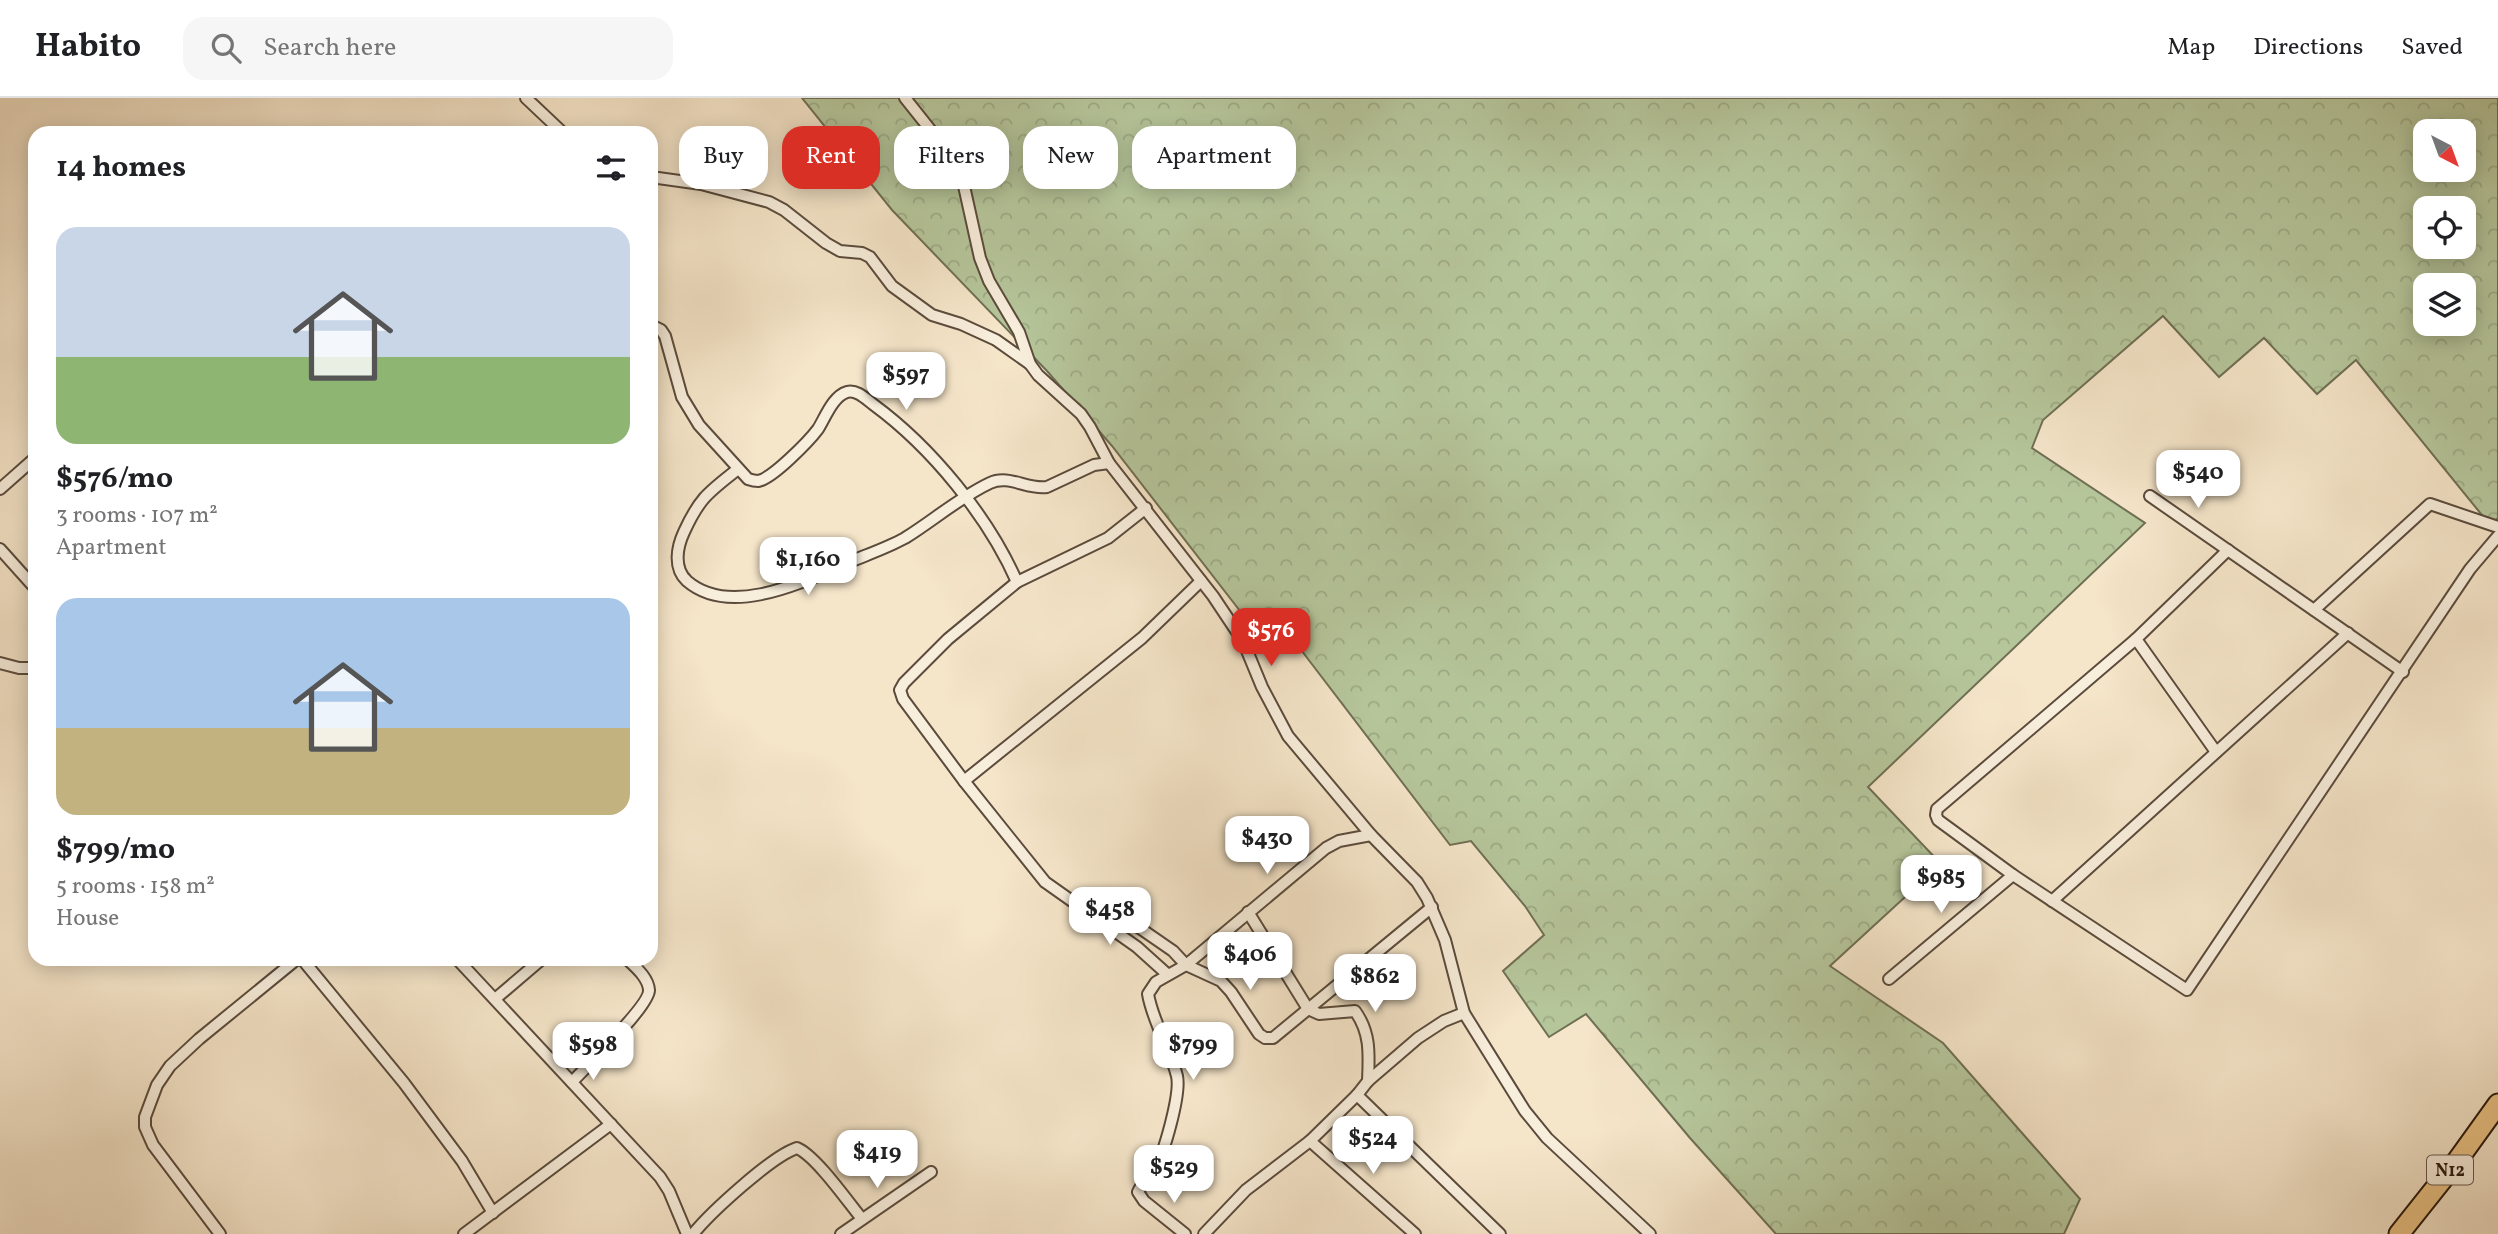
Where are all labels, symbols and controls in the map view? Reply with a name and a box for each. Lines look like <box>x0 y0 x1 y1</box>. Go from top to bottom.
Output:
search box <box>183 17 673 80</box>
text: Habito <box>35 25 141 71</box>
icon: search <box>207 29 245 67</box>
text: Search here <box>263 30 396 66</box>
text: Map <box>2167 31 2215 65</box>
text: Directions <box>2253 31 2363 65</box>
text: Saved <box>2401 31 2463 65</box>
north arrow <box>2413 119 2476 182</box>
map controls <box>2413 119 2476 336</box>
chip: Buy <box>679 126 768 189</box>
chip: Rent <box>782 126 880 189</box>
chip: Filters <box>894 126 1009 189</box>
chip: New <box>1023 126 1118 189</box>
chip: Apartment <box>1132 126 1296 189</box>
text: 14 homes <box>56 147 186 189</box>
icon: filters <box>592 149 630 187</box>
button: locate <box>2413 196 2476 259</box>
icon: home <box>280 273 406 399</box>
button: layers <box>2413 273 2476 336</box>
pin: $597 <box>865 352 947 412</box>
text: $597 <box>882 359 930 391</box>
pin: $540 <box>2157 450 2239 510</box>
text: $540 <box>2172 457 2224 489</box>
text: $576/mo <box>56 458 173 500</box>
text: 3 rooms · 107 m² <box>56 500 218 532</box>
text: Apartment <box>56 532 167 564</box>
pin: $1,160 <box>751 538 865 597</box>
text: $1,160 <box>776 544 840 576</box>
pin: $576 <box>1230 608 1312 668</box>
text: $576 <box>1247 615 1295 647</box>
icon: home <box>280 644 406 770</box>
pin: $430 <box>1226 816 1308 876</box>
text: $430 <box>1241 823 1293 855</box>
text: $799/mo <box>56 829 175 871</box>
pin: $985 <box>1900 856 1982 915</box>
text: $985 <box>1917 862 1965 894</box>
text: 5 rooms · 158 m² <box>56 871 215 903</box>
pin: $458 <box>1069 888 1151 947</box>
text: $458 <box>1085 894 1135 926</box>
text: House <box>56 903 119 935</box>
pin: $406 <box>1209 932 1291 992</box>
text: $406 <box>1223 939 1277 971</box>
pin: $862 <box>1334 954 1416 1014</box>
text: $862 <box>1350 961 1400 993</box>
pin: $598 <box>552 1023 634 1082</box>
pin: $799 <box>1152 1023 1234 1082</box>
text: $598 <box>569 1029 617 1061</box>
text: $799 <box>1169 1029 1217 1061</box>
pin: $524 <box>1332 1116 1414 1176</box>
text: $524 <box>1348 1123 1398 1155</box>
pin: $419 <box>836 1130 918 1190</box>
text: $419 <box>853 1137 901 1169</box>
pin: $529 <box>1133 1146 1215 1205</box>
text: $529 <box>1150 1152 1198 1184</box>
road number: N12 <box>2427 1156 2473 1184</box>

